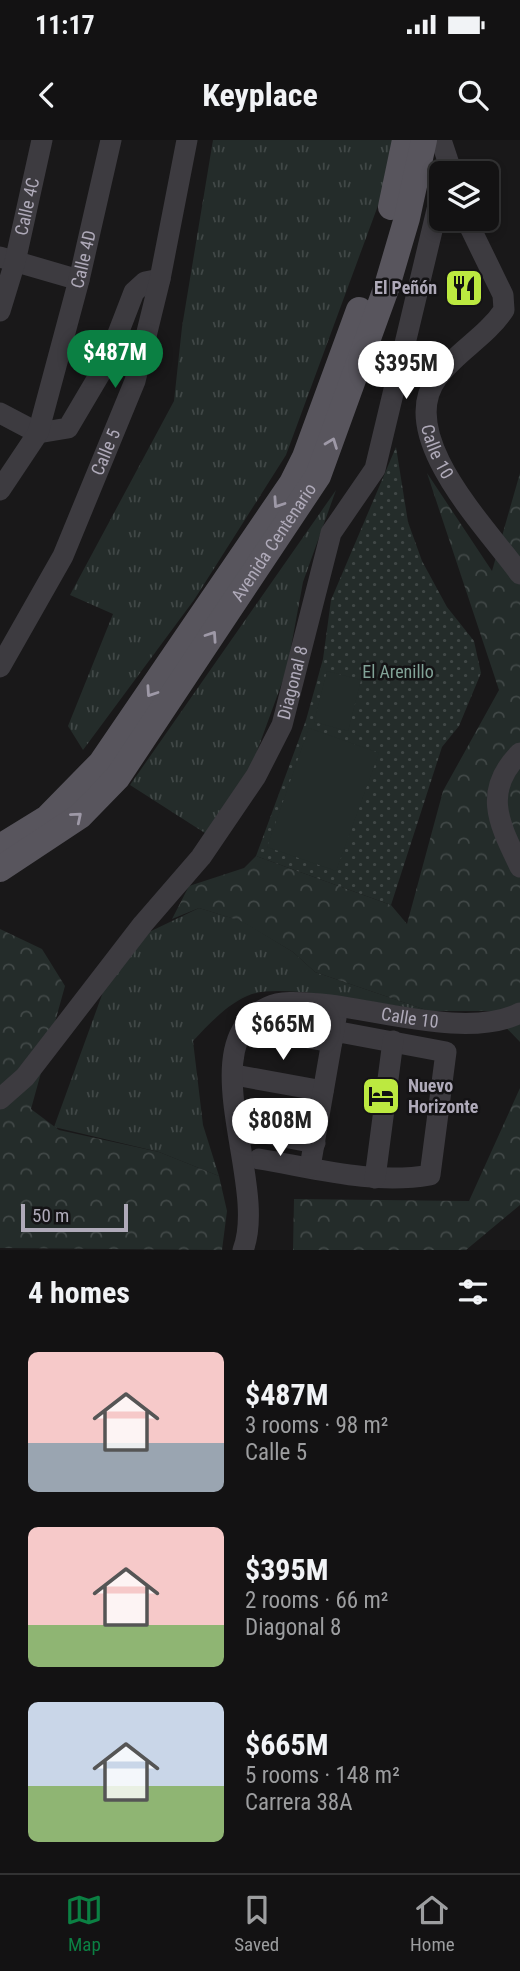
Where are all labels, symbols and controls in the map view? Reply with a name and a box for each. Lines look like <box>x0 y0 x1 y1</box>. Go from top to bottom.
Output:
text: 11:17 <box>35 10 95 40</box>
icon: back <box>28 76 66 114</box>
text: Keyplace <box>202 76 318 114</box>
icon: search <box>454 76 492 114</box>
map controls <box>429 161 499 231</box>
button: layers <box>429 161 499 231</box>
street label: Calle 4C <box>10 175 43 237</box>
street label: Calle 4D <box>66 228 100 291</box>
restaurant icon: El Peñón <box>443 267 485 309</box>
place label: El Peñón <box>374 277 437 298</box>
pin: $487M <box>66 330 164 390</box>
text: $487M <box>83 339 147 366</box>
pin: $395M <box>357 342 455 401</box>
text: $395M <box>374 350 438 377</box>
street label: Calle 10 <box>417 422 458 483</box>
street label: Calle 5 <box>86 425 124 478</box>
one-way arrow <box>323 437 337 449</box>
street label: Avenida Centenario <box>226 479 320 605</box>
one-way arrow <box>274 495 286 508</box>
one-way arrow <box>204 630 217 643</box>
street label: Diagonal 8 <box>273 643 312 722</box>
park label: El Arenillo <box>362 661 434 682</box>
one-way arrow <box>147 684 159 697</box>
one-way arrow <box>69 813 82 825</box>
pin: $665M <box>234 1002 332 1062</box>
street label: Calle 10 <box>380 1003 440 1032</box>
text: $665M <box>251 1011 315 1038</box>
hotel icon: Nuevo Horizonte <box>360 1075 402 1117</box>
place label: Nuevo Horizonte <box>408 1075 479 1117</box>
pin: $808M <box>231 1098 329 1158</box>
text: $808M <box>248 1107 312 1134</box>
scale bar <box>21 1201 128 1233</box>
text: 50 m <box>32 1204 69 1227</box>
icon: filters <box>454 1273 492 1311</box>
text: 4 homes <box>28 1275 130 1310</box>
text: $487M <box>245 1377 328 1412</box>
icon: home <box>84 1380 168 1464</box>
text: 3 rooms · 98 m² <box>245 1412 388 1439</box>
text: Calle 5 <box>245 1439 307 1466</box>
text: $395M <box>245 1552 328 1587</box>
icon: home <box>84 1555 168 1639</box>
text: 2 rooms · 66 m² <box>245 1587 388 1614</box>
text: Diagonal 8 <box>245 1614 341 1641</box>
text: $665M <box>245 1727 328 1762</box>
icon: home <box>84 1730 168 1814</box>
text: 5 rooms · 148 m² <box>245 1762 400 1789</box>
text: Carrera 38A <box>245 1789 352 1816</box>
tab: Map <box>65 1891 103 1956</box>
tab: Saved <box>234 1891 279 1956</box>
tab: Home <box>410 1891 455 1956</box>

